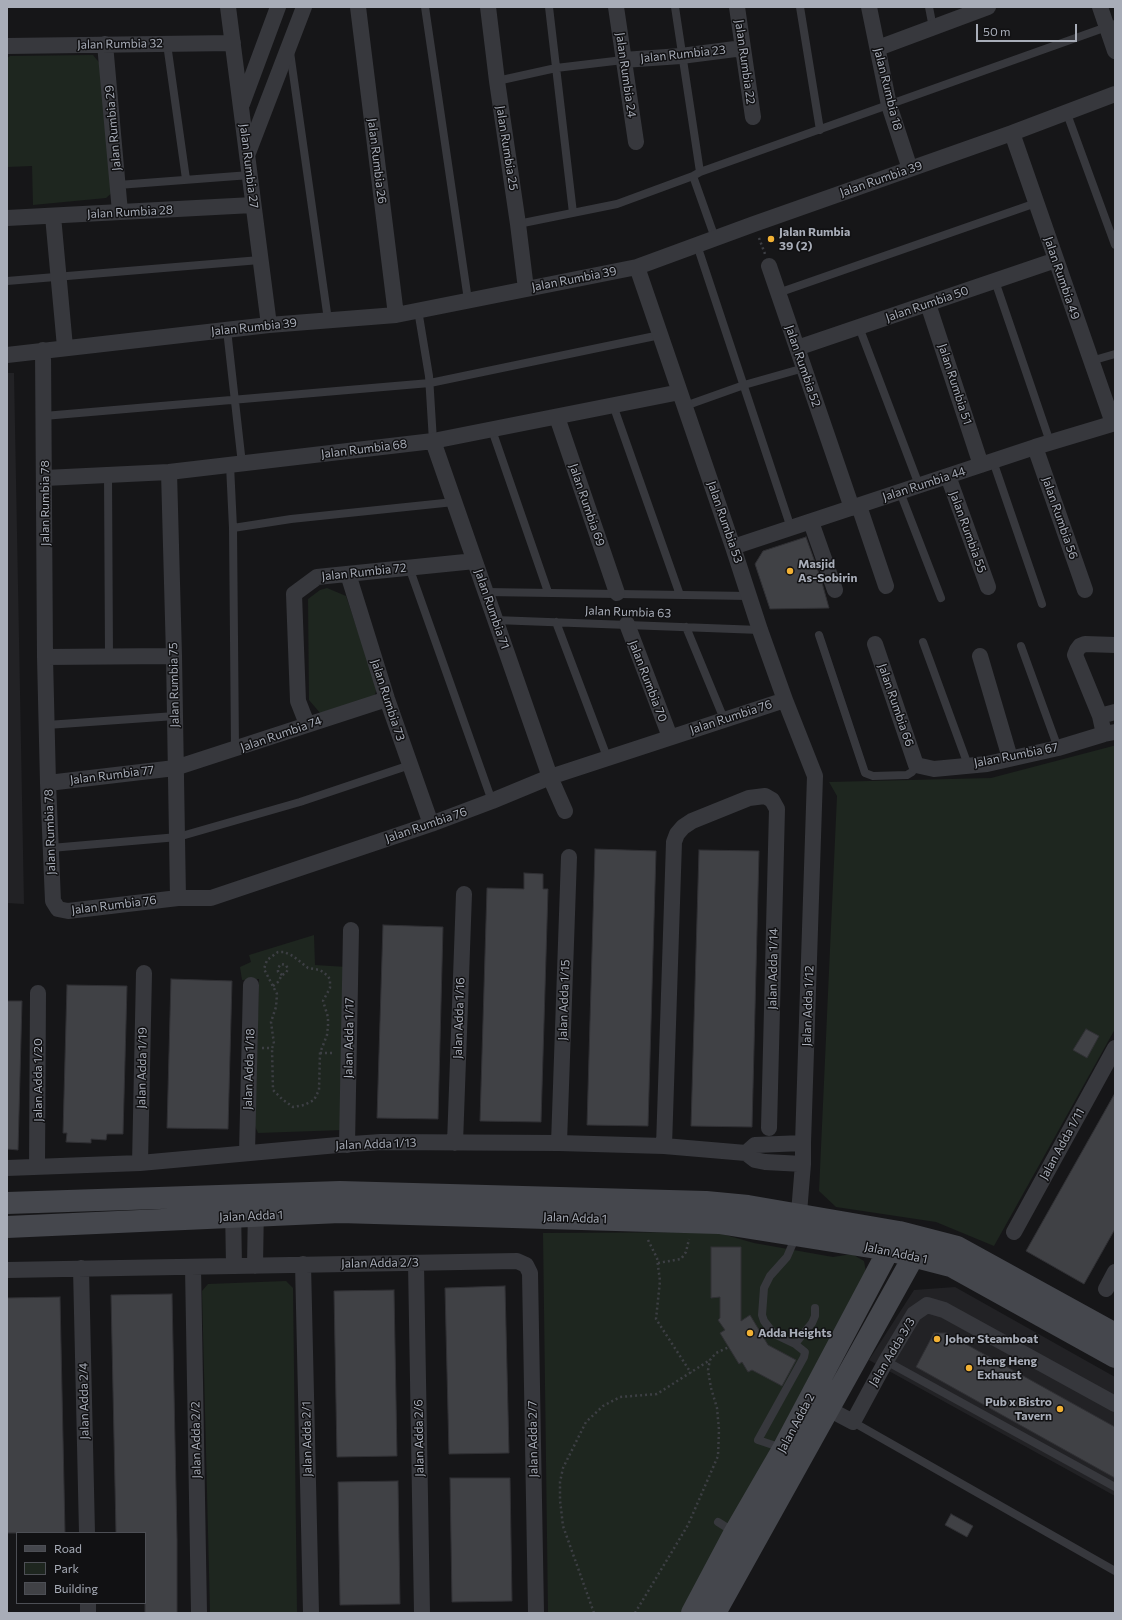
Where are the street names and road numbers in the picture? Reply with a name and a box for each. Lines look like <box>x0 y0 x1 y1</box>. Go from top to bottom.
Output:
street label: Jalan Rumbia 22 <box>732 19 758 105</box>
street label: Jalan Rumbia 24 <box>613 32 639 118</box>
street label: Jalan Rumbia 32 <box>77 36 163 52</box>
street label: Jalan Rumbia 23 <box>640 42 726 66</box>
street label: Jalan Rumbia 18 <box>871 46 905 132</box>
street label: Jalan Rumbia 29 <box>102 84 124 172</box>
street label: Jalan Rumbia 25 <box>493 105 521 191</box>
street label: Jalan Rumbia 26 <box>365 117 389 205</box>
street label: Jalan Rumbia 27 <box>237 123 261 209</box>
street label: Jalan Rumbia 39 <box>838 158 924 200</box>
street label: Jalan Rumbia 28 <box>87 203 173 221</box>
street label: Jalan Rumbia 49 <box>1041 235 1083 321</box>
street label: Jalan Rumbia 39 <box>530 264 618 294</box>
street label: Jalan Rumbia 50 <box>884 283 970 325</box>
street label: Jalan Rumbia 39 <box>210 315 298 339</box>
street label: Jalan Rumbia 52 <box>782 323 824 409</box>
street label: Jalan Rumbia 51 <box>935 342 975 426</box>
street label: Jalan Rumbia 68 <box>320 437 408 461</box>
street label: Jalan Rumbia 78 <box>38 460 52 546</box>
street label: Jalan Rumbia 69 <box>566 462 608 548</box>
street label: Jalan Rumbia 44 <box>881 464 967 504</box>
street label: Jalan Rumbia 56 <box>1039 475 1081 561</box>
street label: Jalan Rumbia 53 <box>704 479 746 565</box>
street label: Jalan Rumbia 55 <box>947 489 989 575</box>
street label: Jalan Rumbia 72 <box>321 560 407 584</box>
street label: Jalan Rumbia 71 <box>472 567 512 651</box>
street label: Jalan Rumbia 63 <box>585 603 671 621</box>
street label: Jalan Rumbia 70 <box>626 638 670 724</box>
street label: Jalan Rumbia 75 <box>166 642 182 728</box>
street label: Jalan Rumbia 73 <box>368 657 408 743</box>
street label: Jalan Rumbia 66 <box>875 662 917 748</box>
street label: Jalan Rumbia 76 <box>688 697 774 737</box>
street label: Jalan Rumbia 74 <box>238 713 324 755</box>
street label: Jalan Rumbia 67 <box>973 740 1059 770</box>
street label: Jalan Rumbia 77 <box>69 763 155 787</box>
street label: Jalan Rumbia 78 <box>41 789 59 875</box>
street label: Jalan Rumbia 76 <box>383 804 469 846</box>
street label: Jalan Rumbia 76 <box>71 893 157 917</box>
street label: Jalan Adda 1/14 <box>765 928 781 1010</box>
street label: Jalan Adda 1/15 <box>555 959 573 1041</box>
street label: Jalan Adda 1/12 <box>799 965 817 1047</box>
street label: Jalan Adda 1/16 <box>450 977 468 1059</box>
street label: Jalan Adda 1/17 <box>341 998 357 1078</box>
street label: Jalan Adda 1/19 <box>134 1027 150 1109</box>
street label: Jalan Adda 1/18 <box>240 1028 258 1110</box>
street label: Jalan Adda 1/20 <box>31 1038 45 1122</box>
street label: Jalan Adda 1/11 <box>1036 1106 1088 1182</box>
street label: Jalan Adda 1/13 <box>335 1135 417 1153</box>
street label: Jalan Adda 1 <box>219 1208 283 1224</box>
street label: Jalan Adda 1 <box>543 1210 607 1226</box>
street label: Jalan Adda 1 <box>863 1239 929 1267</box>
street label: Jalan Adda 2/3 <box>341 1255 419 1271</box>
street label: Jalan Adda 3/3 <box>866 1315 918 1389</box>
street label: Jalan Adda 2/4 <box>76 1362 92 1440</box>
street label: Jalan Adda 2 <box>774 1391 818 1455</box>
street label: Jalan Adda 2/6 <box>411 1399 427 1477</box>
street label: Jalan Adda 2/7 <box>525 1400 541 1478</box>
street label: Jalan Adda 2/2 <box>188 1401 204 1479</box>
street label: Jalan Adda 2/1 <box>299 1401 315 1477</box>

